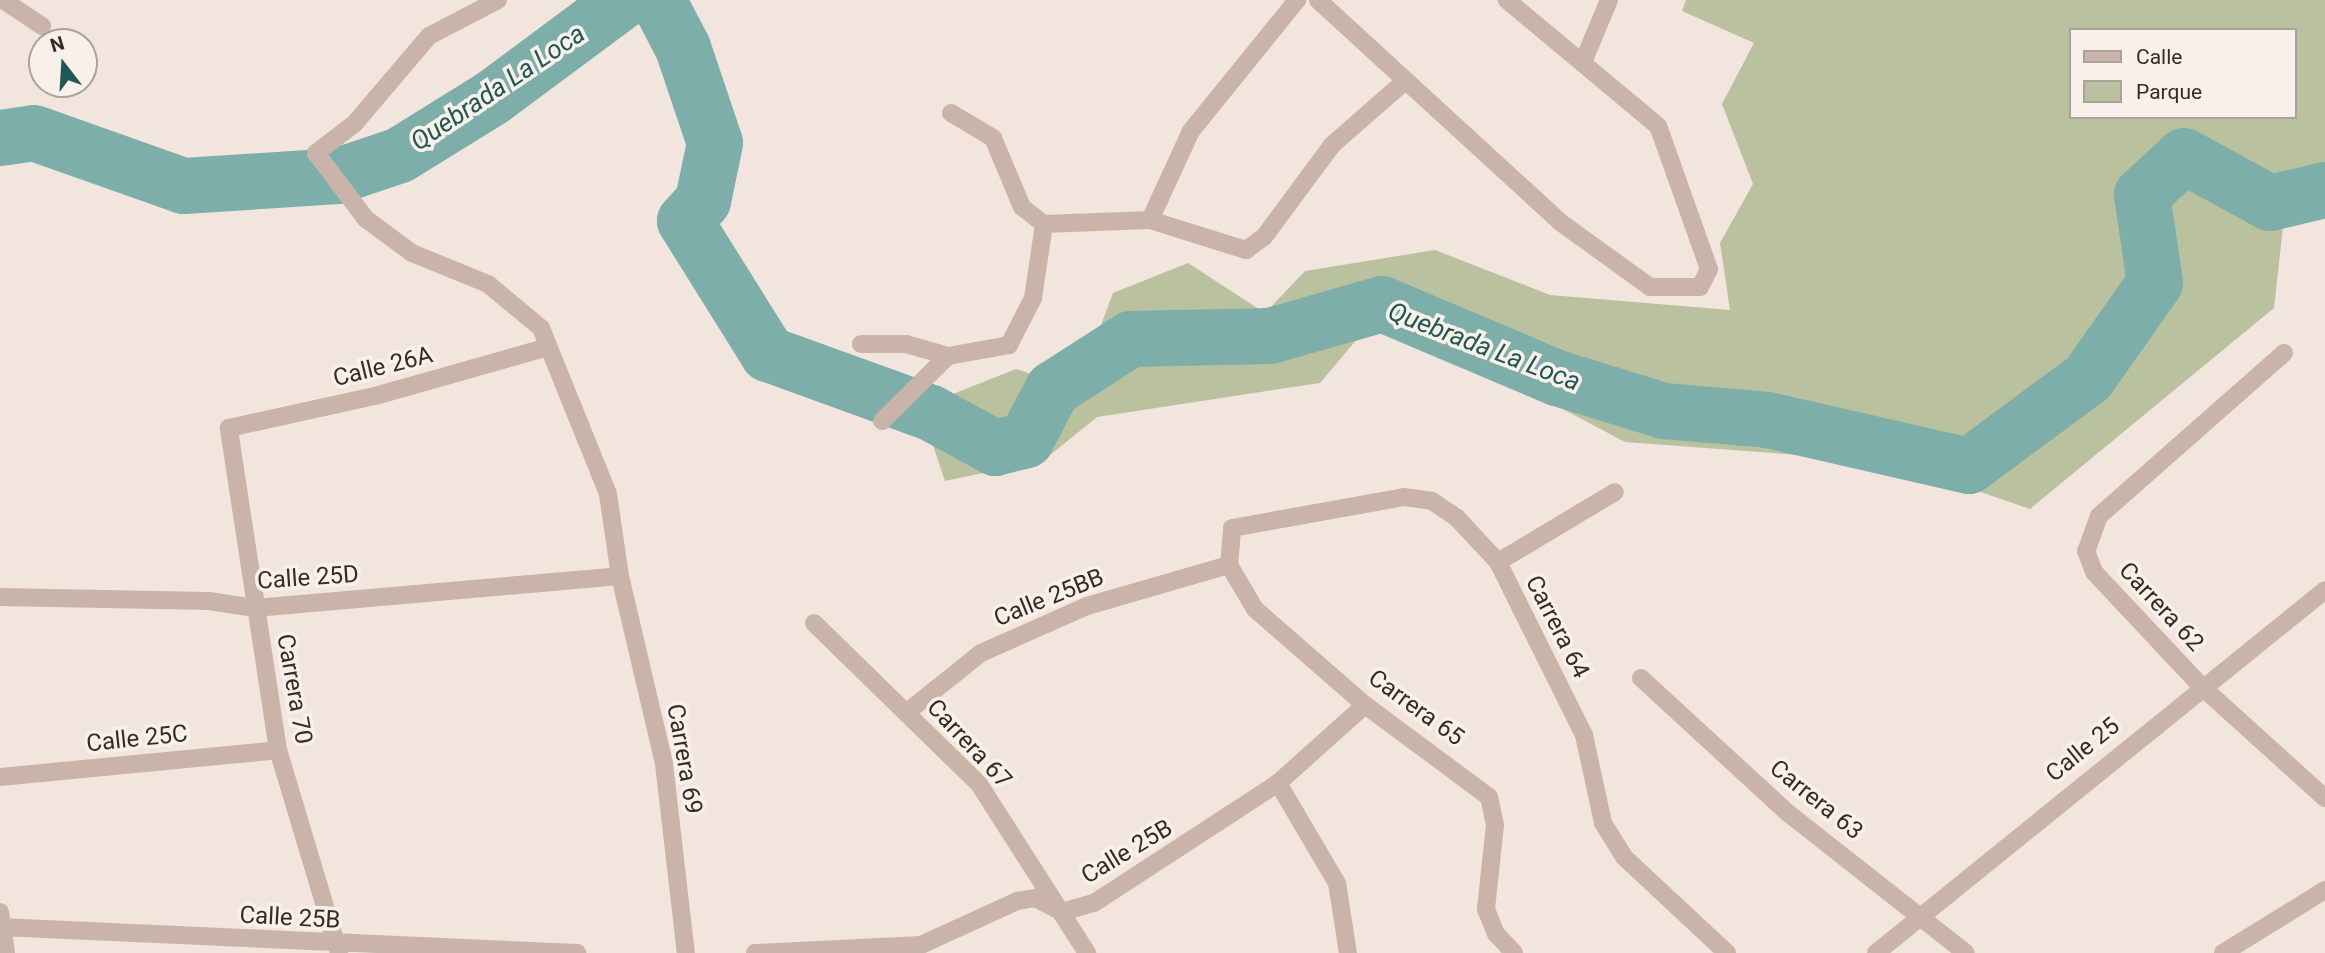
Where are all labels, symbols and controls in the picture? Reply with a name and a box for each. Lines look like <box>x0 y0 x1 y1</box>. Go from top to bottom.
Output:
water label: Quebrada La Loca <box>405 18 591 158</box>
north arrow <box>28 28 98 98</box>
legend <box>2070 28 2297 119</box>
text: N <box>48 31 67 57</box>
text: Calle <box>2136 45 2182 69</box>
text: Parque <box>2136 80 2202 104</box>
water label: Quebrada La Loca <box>1383 296 1585 398</box>
street label: Calle 26A <box>330 341 436 393</box>
street label: Carrera 62 <box>2113 557 2209 657</box>
street label: Calle 25D <box>256 560 360 596</box>
street label: Calle 25BB <box>990 563 1108 633</box>
street label: Carrera 64 <box>1519 571 1595 683</box>
street label: Carrera 70 <box>270 632 318 746</box>
street label: Carrera 65 <box>1363 664 1469 752</box>
street label: Carrera 67 <box>921 694 1017 794</box>
street label: Carrera 69 <box>660 702 708 816</box>
street label: Calle 25 <box>2041 712 2125 788</box>
street label: Calle 25C <box>85 719 189 759</box>
street label: Carrera 63 <box>1764 754 1868 846</box>
street label: Calle 25B <box>1076 814 1178 890</box>
street label: Calle 25B <box>239 901 341 935</box>

